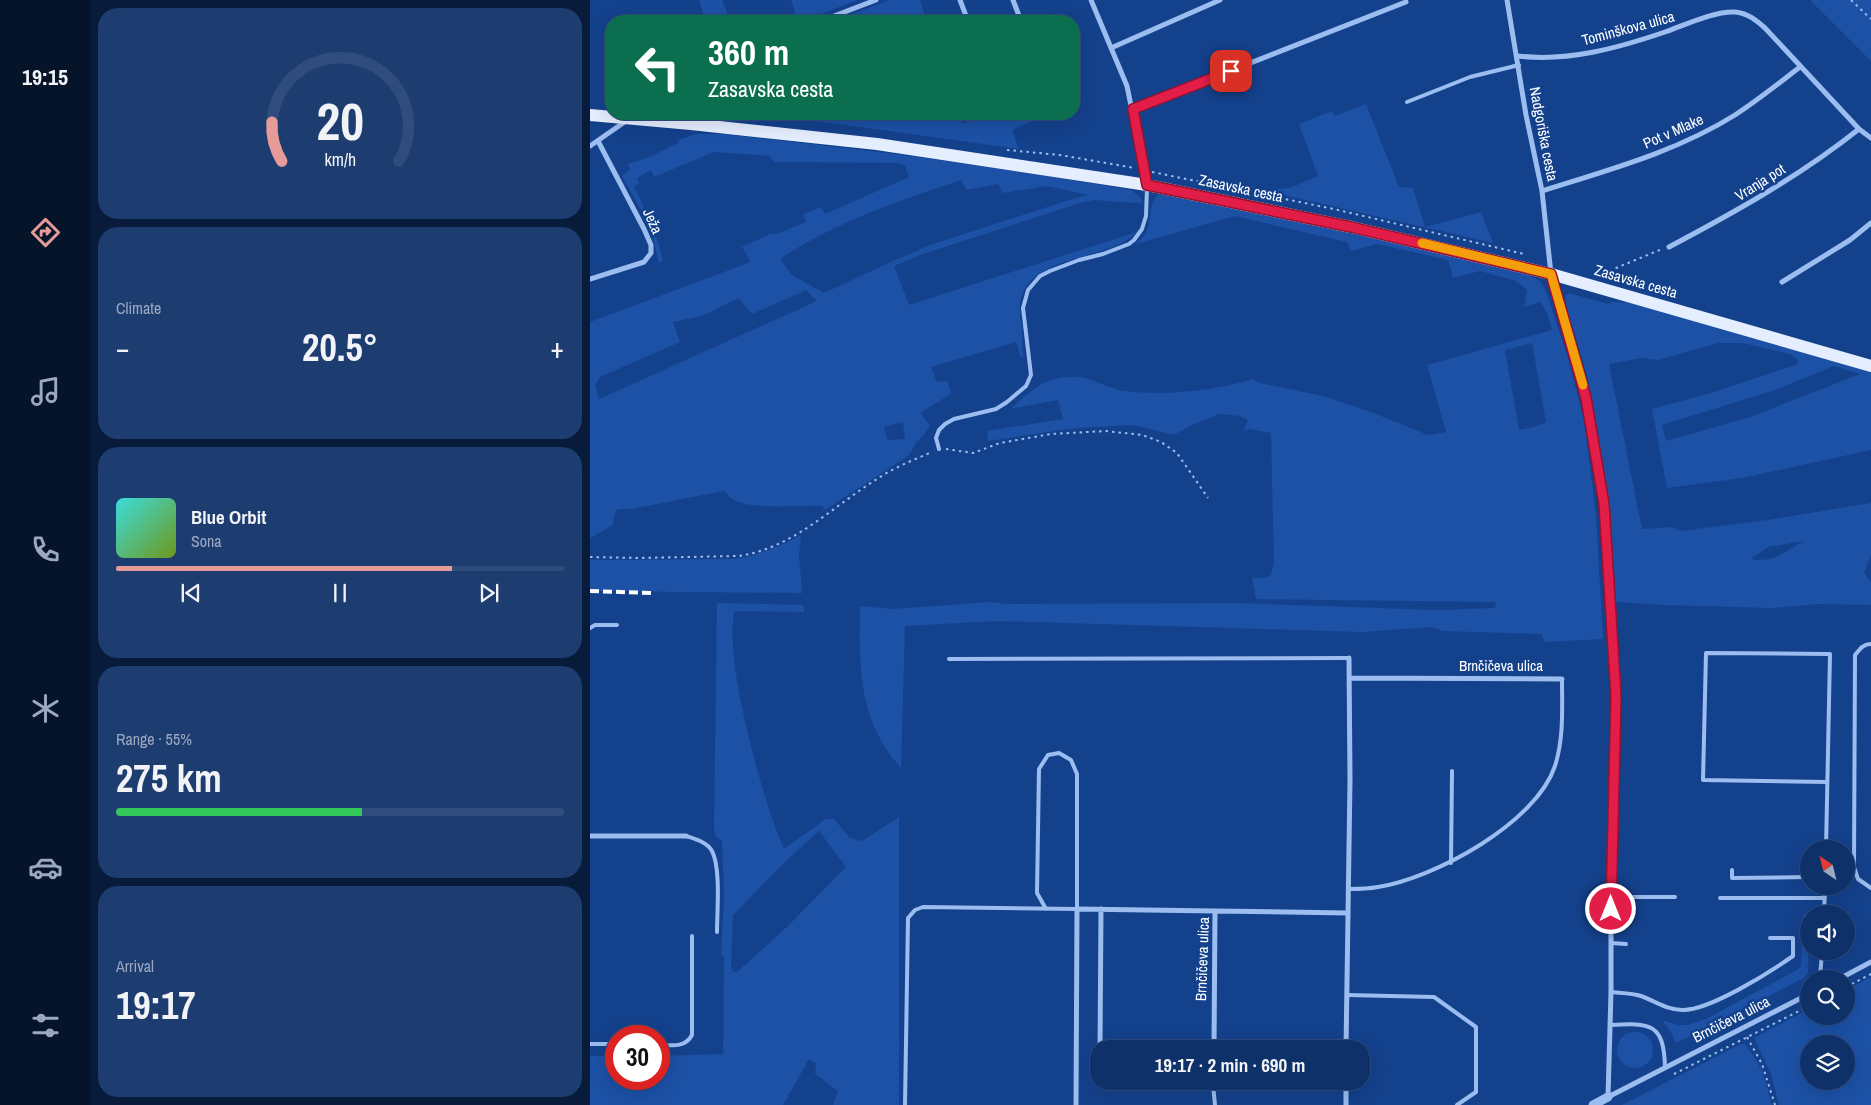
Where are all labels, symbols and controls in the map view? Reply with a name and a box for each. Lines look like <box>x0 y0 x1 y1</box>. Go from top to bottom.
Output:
street label: Tominškova ulica <box>1579 6 1677 50</box>
text: 360 m <box>708 29 789 76</box>
icon: left <box>625 35 690 100</box>
pin <box>1210 50 1252 92</box>
icon: arrive <box>1217 57 1245 85</box>
text: 19:15 <box>22 62 68 92</box>
text: Zasavska cesta <box>708 74 833 104</box>
street label: Nadgoriška cesta <box>1525 85 1563 183</box>
text: 20 <box>316 86 364 156</box>
street label: Pot v Mlake <box>1639 108 1707 154</box>
text: km/h <box>324 148 356 172</box>
street label: Vranja pot <box>1731 158 1790 206</box>
street label: Zasavska cesta <box>1197 169 1285 207</box>
street label: Ježa <box>638 205 668 237</box>
icon: directions <box>28 215 63 250</box>
street label: Zasavska cesta <box>1592 259 1680 303</box>
text: Climate <box>116 297 161 319</box>
text: 20.5° <box>302 322 378 373</box>
text: − <box>116 329 129 367</box>
text: + <box>551 329 564 367</box>
icon: music <box>28 374 63 409</box>
text: Blue Orbit <box>191 504 266 530</box>
text: Sona <box>191 530 222 552</box>
icon: phone <box>28 532 63 567</box>
icon: previous <box>177 579 205 607</box>
icon: pause <box>326 579 354 607</box>
icon: next <box>475 579 503 607</box>
street label: Brnčičeva ulica <box>1459 655 1543 676</box>
icon: climate <box>28 691 63 726</box>
text: Range · 55% <box>116 728 192 750</box>
text: 275 km <box>116 753 222 804</box>
north arrow <box>1800 840 1855 895</box>
map controls <box>1800 840 1855 1090</box>
icon: car <box>28 850 63 885</box>
position arrow <box>1584 882 1636 934</box>
button: sound <box>1800 905 1855 960</box>
street label: Brnčičeva ulica <box>1190 916 1214 1001</box>
text: Arrival <box>116 955 154 977</box>
button: search <box>1800 970 1855 1025</box>
text: 19:17 <box>116 980 196 1031</box>
street label: Brnčičeva ulica <box>1689 990 1773 1047</box>
icon: filters <box>28 1008 63 1043</box>
speed limit sign: 30 <box>605 1025 670 1090</box>
button: layers <box>1800 1035 1855 1090</box>
text: 19:17 · 2 min · 690 m <box>1155 1052 1305 1078</box>

